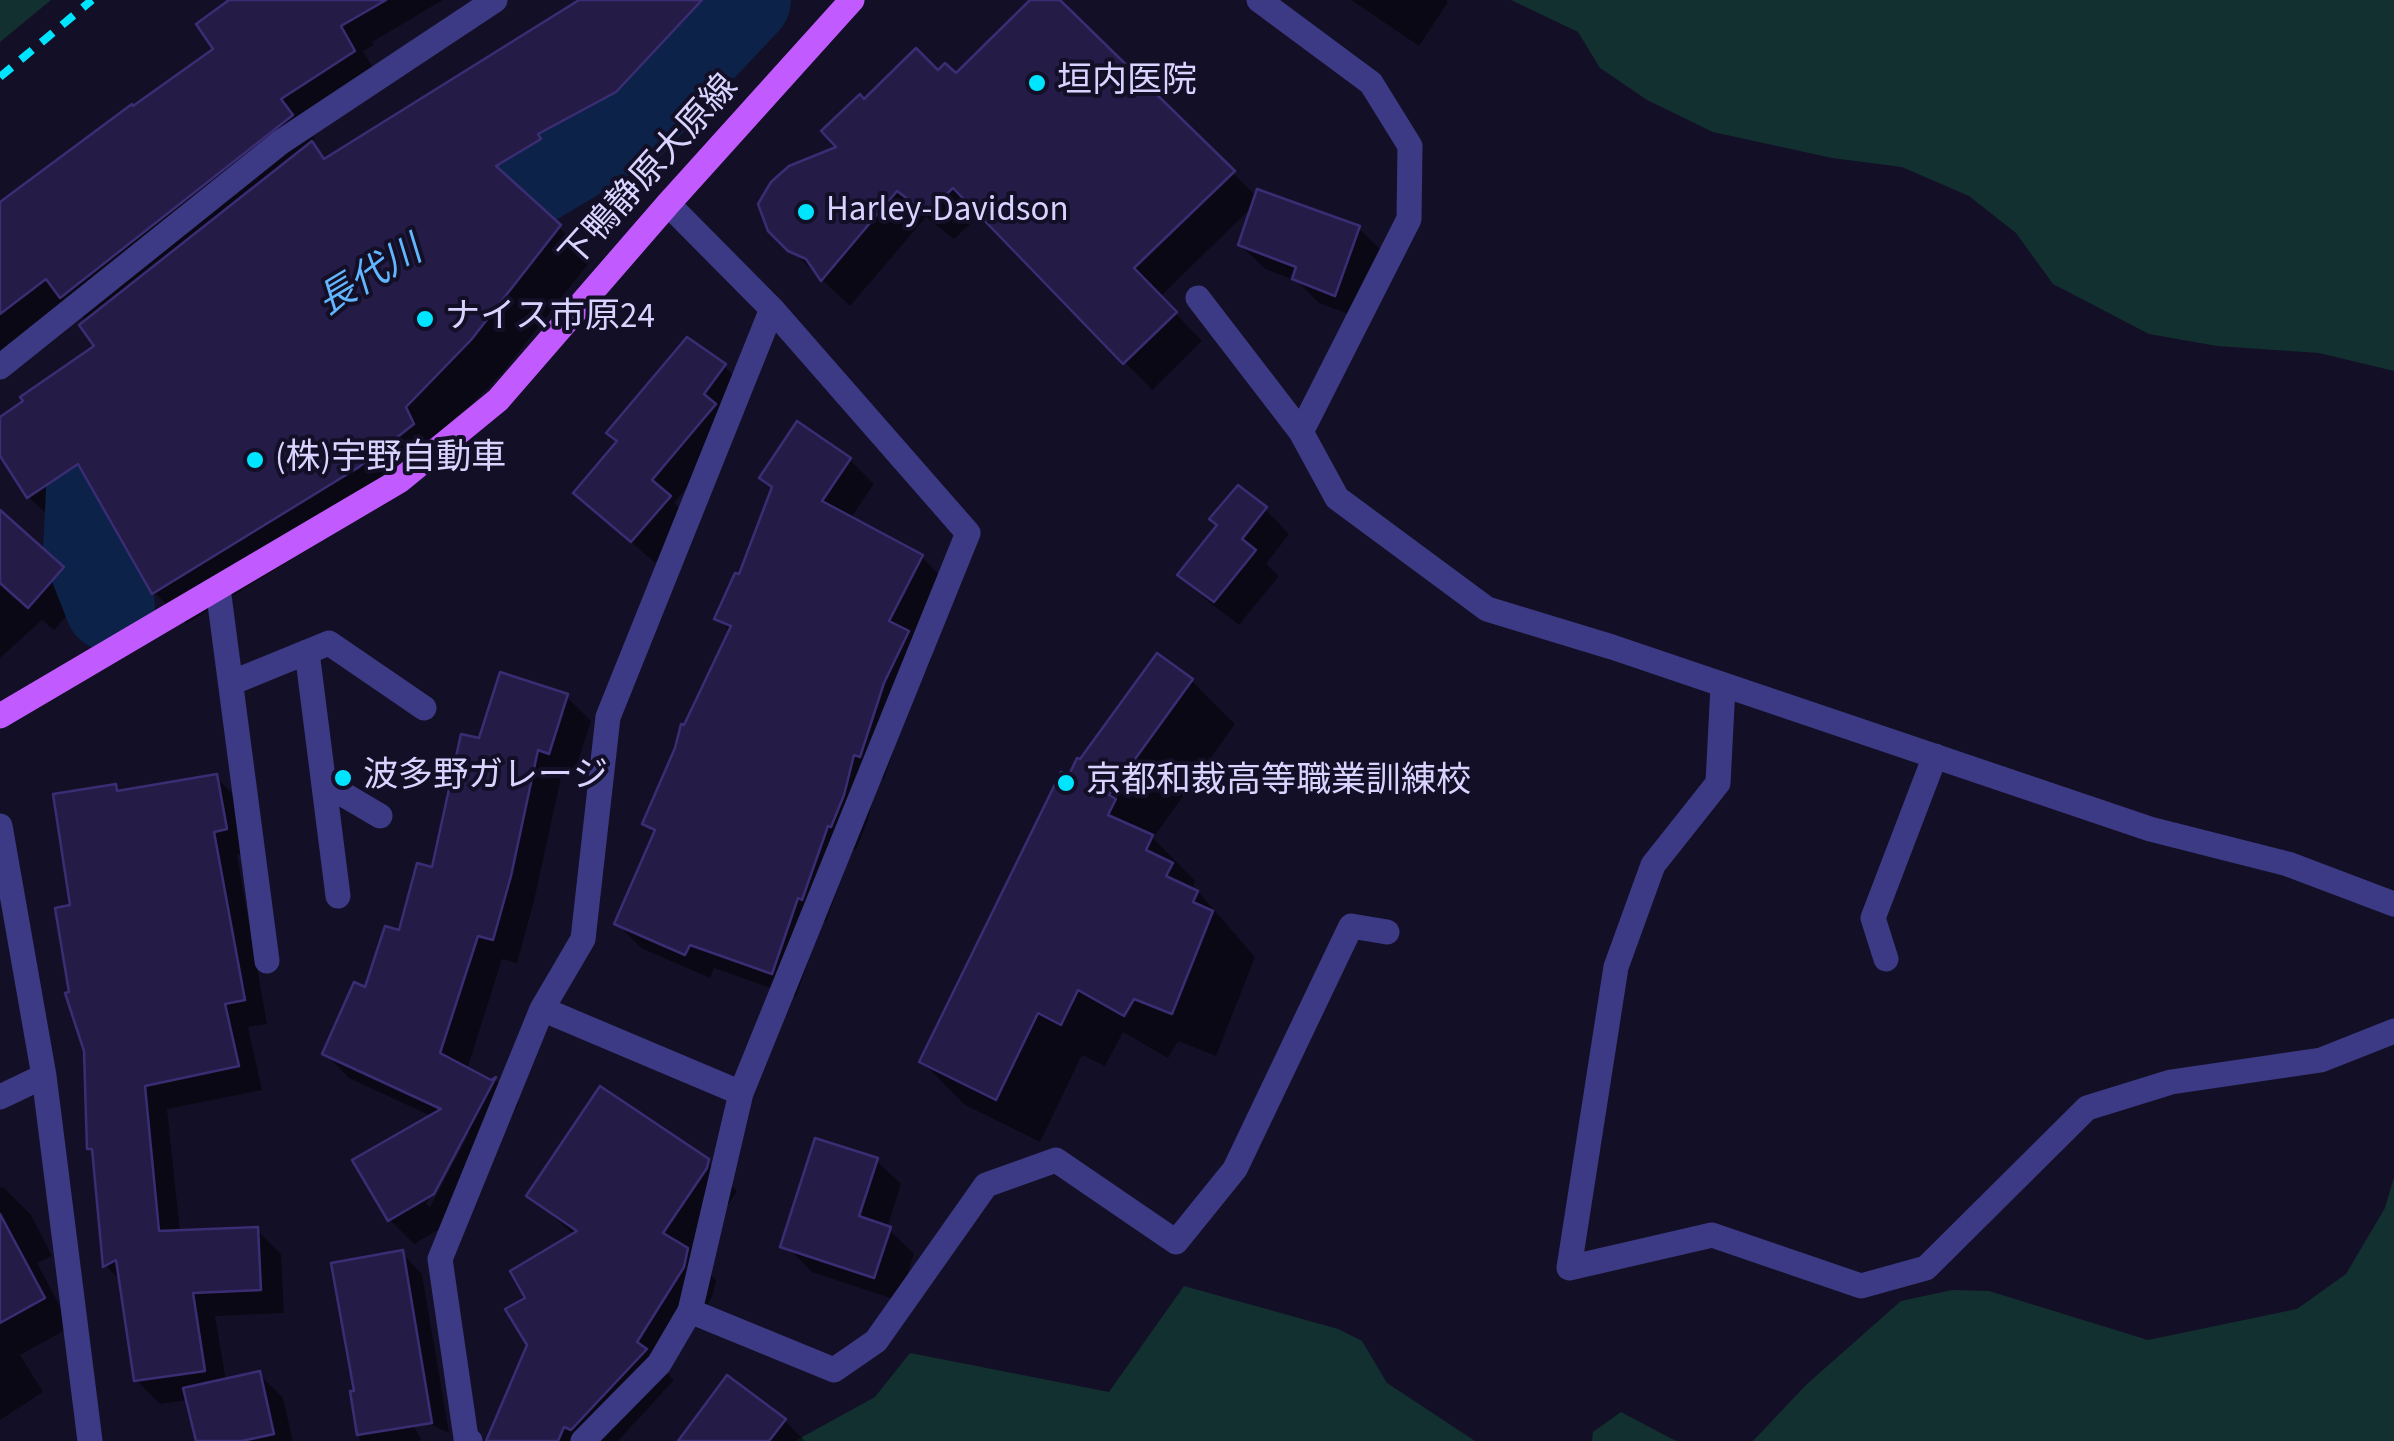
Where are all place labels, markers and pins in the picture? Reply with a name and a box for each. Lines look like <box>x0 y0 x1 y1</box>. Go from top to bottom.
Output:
place label: 垣内医院 <box>1057 62 1197 104</box>
marker: 垣内医院 <box>1026 72 1048 94</box>
place label: Harley-Davidson <box>826 191 1069 233</box>
marker: Harley-Davidson <box>795 201 817 223</box>
place label: ナイス市原24 <box>445 298 655 340</box>
marker: ナイス市原24 <box>414 308 436 330</box>
place label: (株)宇野自動車 <box>275 439 506 481</box>
marker: (株)宇野自動車 <box>244 449 266 471</box>
place label: 波多野ガレージ <box>363 757 608 799</box>
place label: 京都和裁高等職業訓練校 <box>1086 762 1471 804</box>
marker: 波多野ガレージ <box>332 767 354 789</box>
marker: 京都和裁高等職業訓練校 <box>1055 772 1077 794</box>

